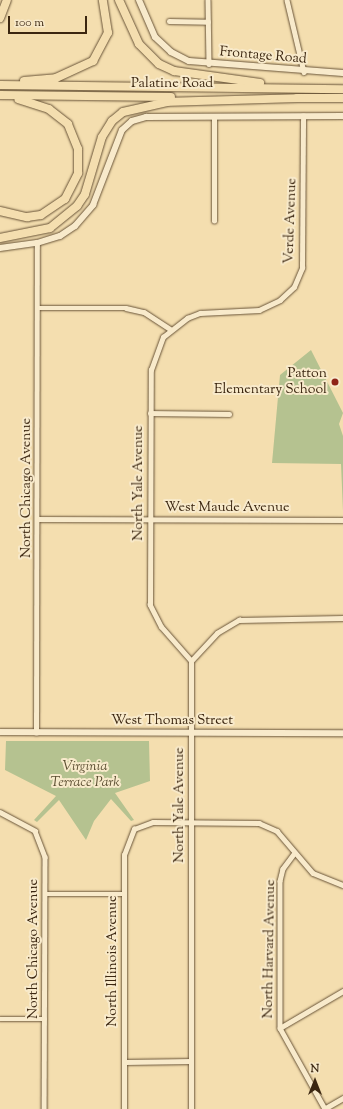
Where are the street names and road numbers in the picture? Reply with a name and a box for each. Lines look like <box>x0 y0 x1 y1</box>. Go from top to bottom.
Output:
street label: Frontage Road <box>219 44 307 68</box>
street label: Palatine Road <box>131 76 213 92</box>
street label: Verde Avenue <box>281 178 301 264</box>
street label: North Chicago Avenue <box>19 418 35 558</box>
street label: North Yale Avenue <box>131 425 147 541</box>
street label: West Maude Avenue <box>164 500 290 516</box>
street label: West Thomas Street <box>111 713 233 729</box>
street label: North Yale Avenue <box>172 747 188 863</box>
street label: North Chicago Avenue <box>26 879 42 1019</box>
street label: North Harvard Avenue <box>260 879 280 1019</box>
street label: North Illinois Avenue <box>105 895 121 1027</box>

